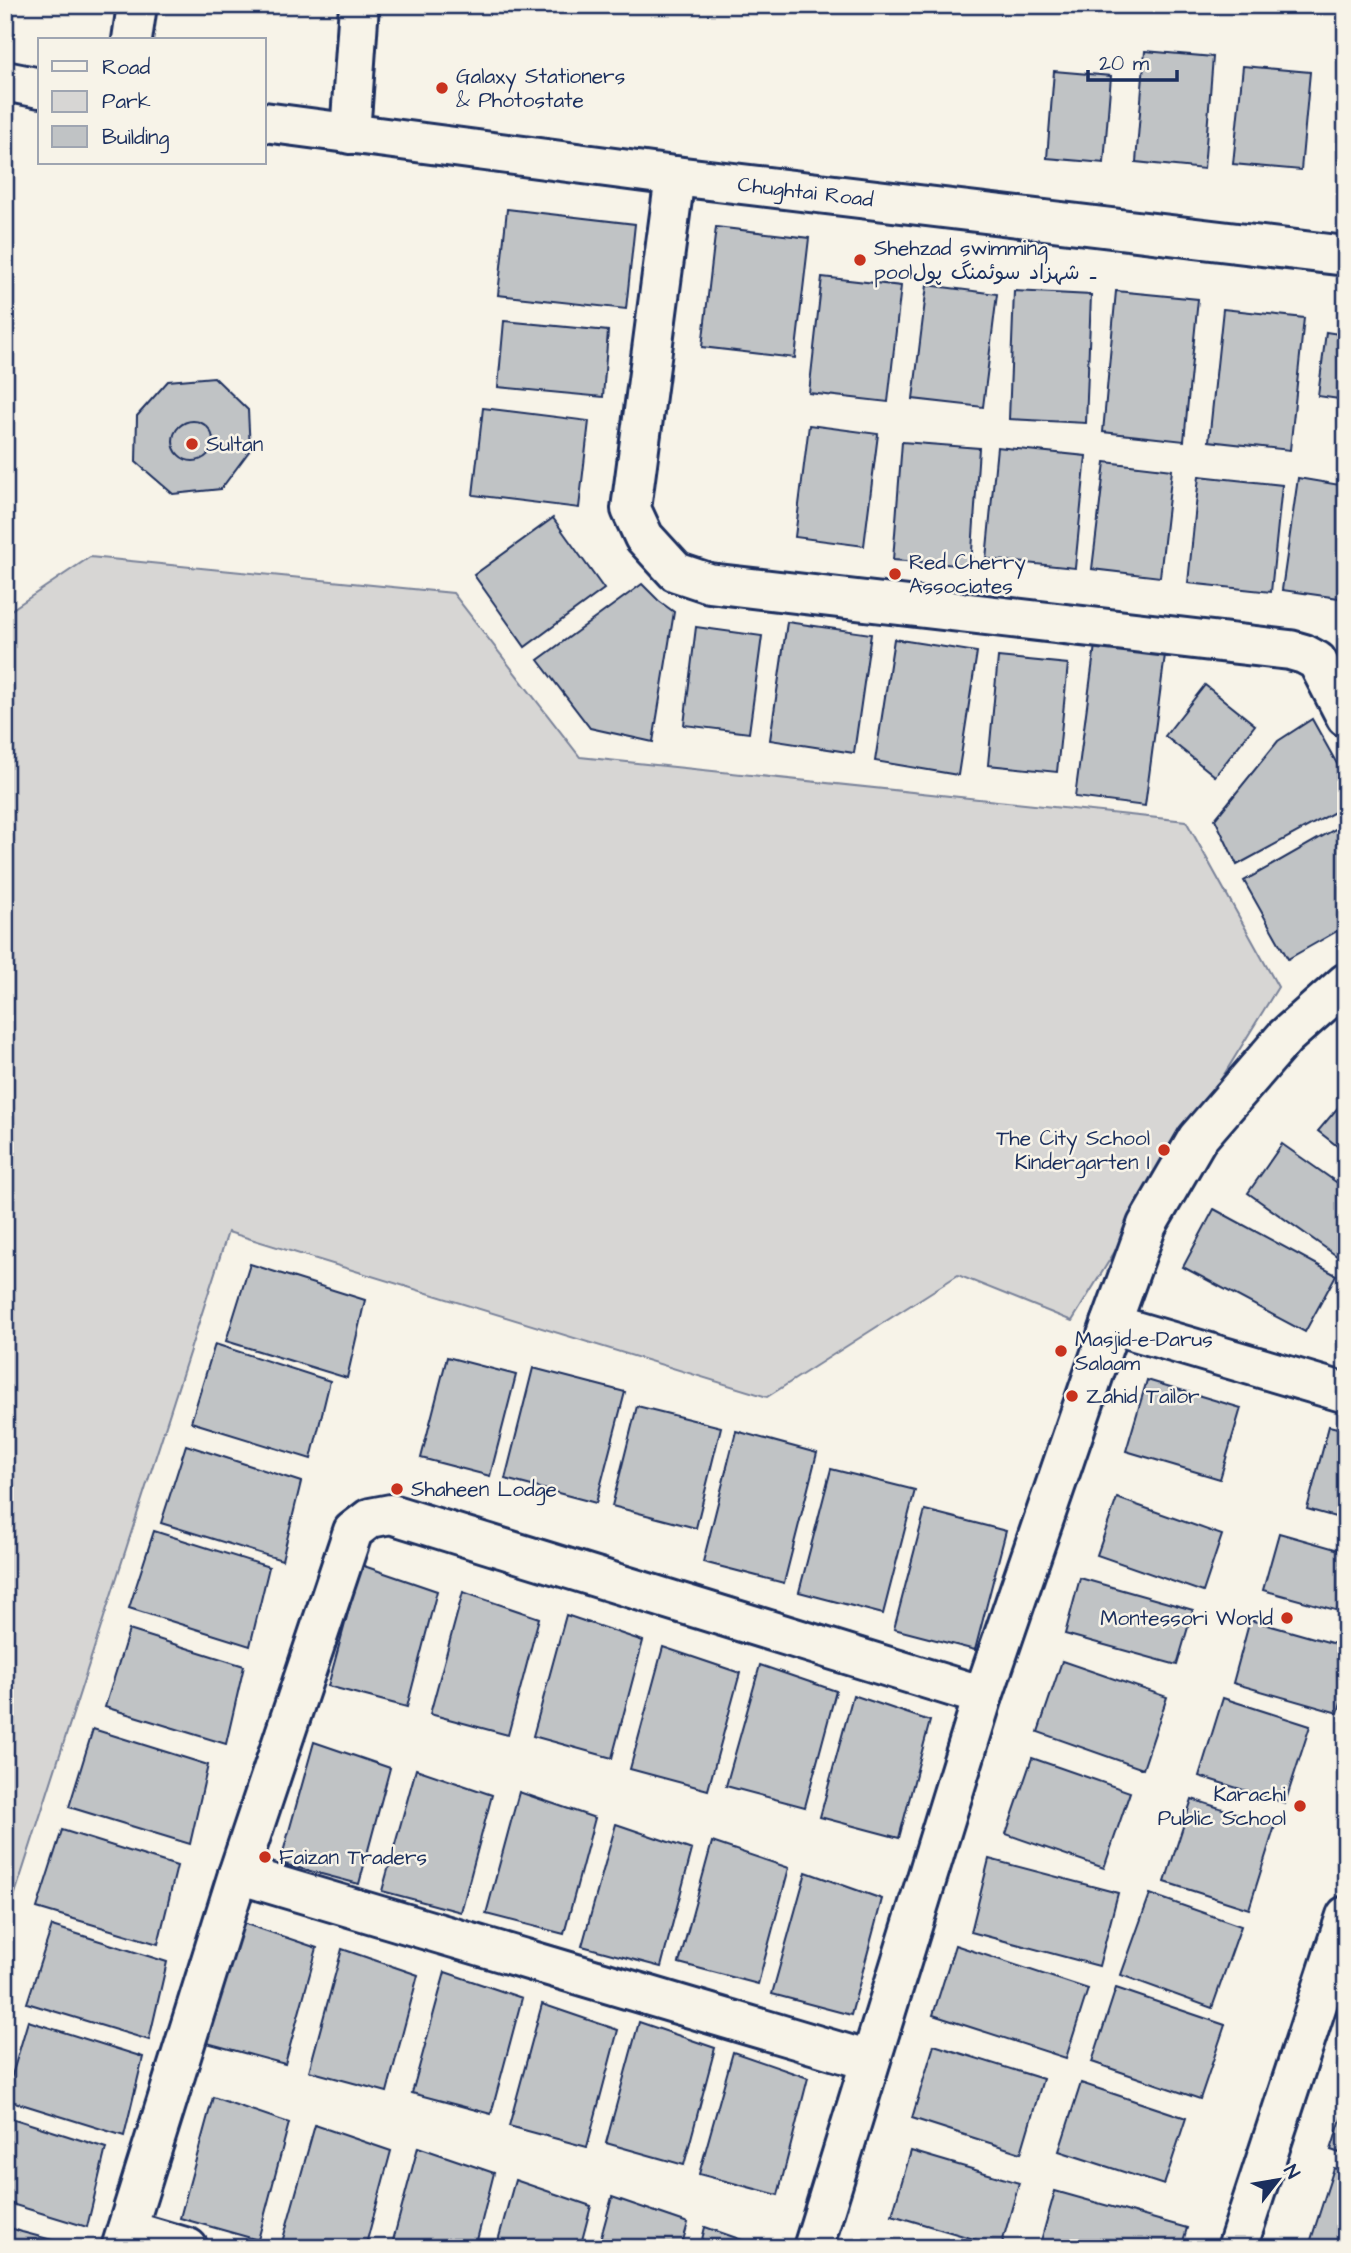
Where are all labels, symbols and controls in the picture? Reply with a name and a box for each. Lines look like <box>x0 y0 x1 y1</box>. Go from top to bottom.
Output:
legend <box>38 38 266 164</box>
scale bar <box>1088 38 1178 82</box>
text: 20 m <box>1099 49 1150 78</box>
text: Road <box>102 53 150 82</box>
place label: Galaxy Stationers & Photostate <box>456 62 625 115</box>
marker: Galaxy Stationers & Photostate <box>434 80 450 96</box>
text: Park <box>102 87 151 116</box>
text: Building <box>102 123 170 154</box>
street label: Chughtai Road <box>736 169 875 214</box>
place label: Shehzad swimming pool۔ شہزاد سوئمنگ پول <box>874 234 1098 288</box>
marker: Shehzad swimming pool۔ شہزاد سوئمنگ پول <box>852 252 868 268</box>
place label: Sultan <box>206 430 263 459</box>
marker: Sultan <box>184 436 200 452</box>
place label: Red Cherry Associates <box>909 548 1026 601</box>
marker: Red Cherry Associates <box>887 566 903 582</box>
place label: The City School Kindergarten I <box>996 1124 1150 1179</box>
marker: The City School Kindergarten I <box>1156 1142 1172 1158</box>
place label: Masjid-e-Darus Salaam <box>1075 1325 1213 1378</box>
marker: Masjid-e-Darus Salaam <box>1053 1343 1069 1359</box>
place label: Zahid Tailor <box>1086 1382 1200 1411</box>
marker: Zahid Tailor <box>1064 1388 1080 1404</box>
place label: Shaheen Lodge <box>411 1475 557 1506</box>
marker: Shaheen Lodge <box>389 1481 405 1497</box>
place label: Montessori World <box>1100 1604 1273 1633</box>
marker: Montessori World <box>1279 1610 1295 1626</box>
place label: Karachi Public School <box>1158 1780 1286 1833</box>
marker: Karachi Public School <box>1292 1798 1308 1814</box>
place label: Faizan Traders <box>279 1843 427 1872</box>
marker: Faizan Traders <box>257 1849 273 1865</box>
north arrow <box>1242 2144 1312 2214</box>
text: N <box>1277 2160 1306 2184</box>

